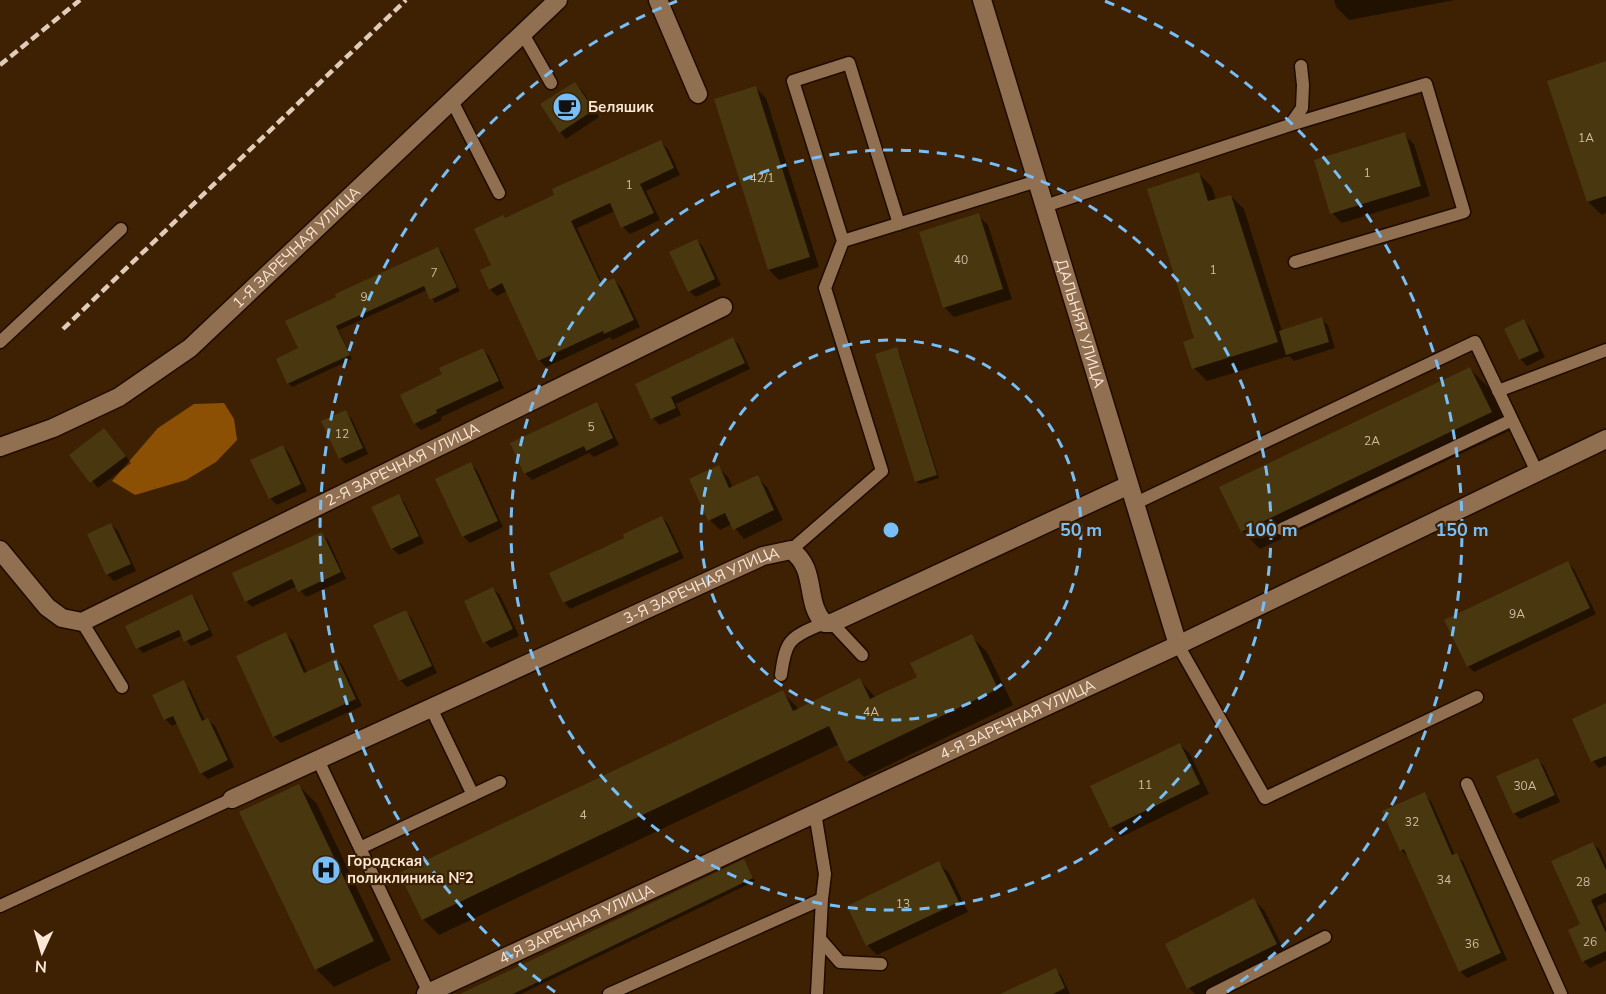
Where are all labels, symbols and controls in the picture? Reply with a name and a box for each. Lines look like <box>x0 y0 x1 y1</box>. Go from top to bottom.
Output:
cafe icon: Беляшик <box>551 91 583 123</box>
place label: Беляшик <box>588 97 654 117</box>
house number: 1А <box>1578 130 1594 146</box>
house number: 1 <box>1363 165 1371 181</box>
house number: 42/1 <box>750 170 775 186</box>
house number: 1 <box>625 177 633 193</box>
street label: 1-Я ЗАРЕЧНАЯ УЛИЦА <box>228 182 365 313</box>
house number: 40 <box>954 252 968 268</box>
street label: ДАЛЬНЯЯ УЛИЦА <box>1051 257 1109 390</box>
house number: 1 <box>1209 262 1217 278</box>
house number: 7 <box>430 265 438 281</box>
house number: 9 <box>360 289 368 305</box>
street label: 2-Я ЗАРЕЧНАЯ УЛИЦА <box>322 418 483 511</box>
house number: 5 <box>587 419 595 435</box>
house number: 12 <box>335 426 349 442</box>
house number: 2А <box>1364 433 1380 449</box>
text: 50 m <box>1060 518 1102 542</box>
text: 100 m <box>1244 518 1298 542</box>
text: 150 m <box>1435 518 1489 542</box>
centre of rings <box>881 520 901 540</box>
street label: 3-Я ЗАРЕЧНАЯ УЛИЦА <box>620 543 781 629</box>
house number: 9А <box>1509 606 1525 622</box>
street label: 4-Я ЗАРЕЧНАЯ УЛИЦА <box>937 675 1098 764</box>
house number: 4А <box>863 704 879 720</box>
house number: 11 <box>1138 777 1152 793</box>
house number: 30А <box>1513 778 1537 794</box>
house number: 4 <box>579 807 587 823</box>
house number: 32 <box>1405 814 1419 830</box>
place label: Городская поликлиника №2 <box>347 851 474 888</box>
hospital icon: Городская поликлиника №2 <box>310 854 342 886</box>
house number: 34 <box>1437 872 1451 888</box>
house number: 28 <box>1576 874 1590 890</box>
street label: 4-Я ЗАРЕЧНАЯ УЛИЦА <box>496 879 658 969</box>
house number: 13 <box>896 896 910 912</box>
north arrow <box>12 922 72 982</box>
house number: 26 <box>1583 934 1597 950</box>
house number: 36 <box>1465 936 1479 952</box>
text: N <box>34 955 48 977</box>

